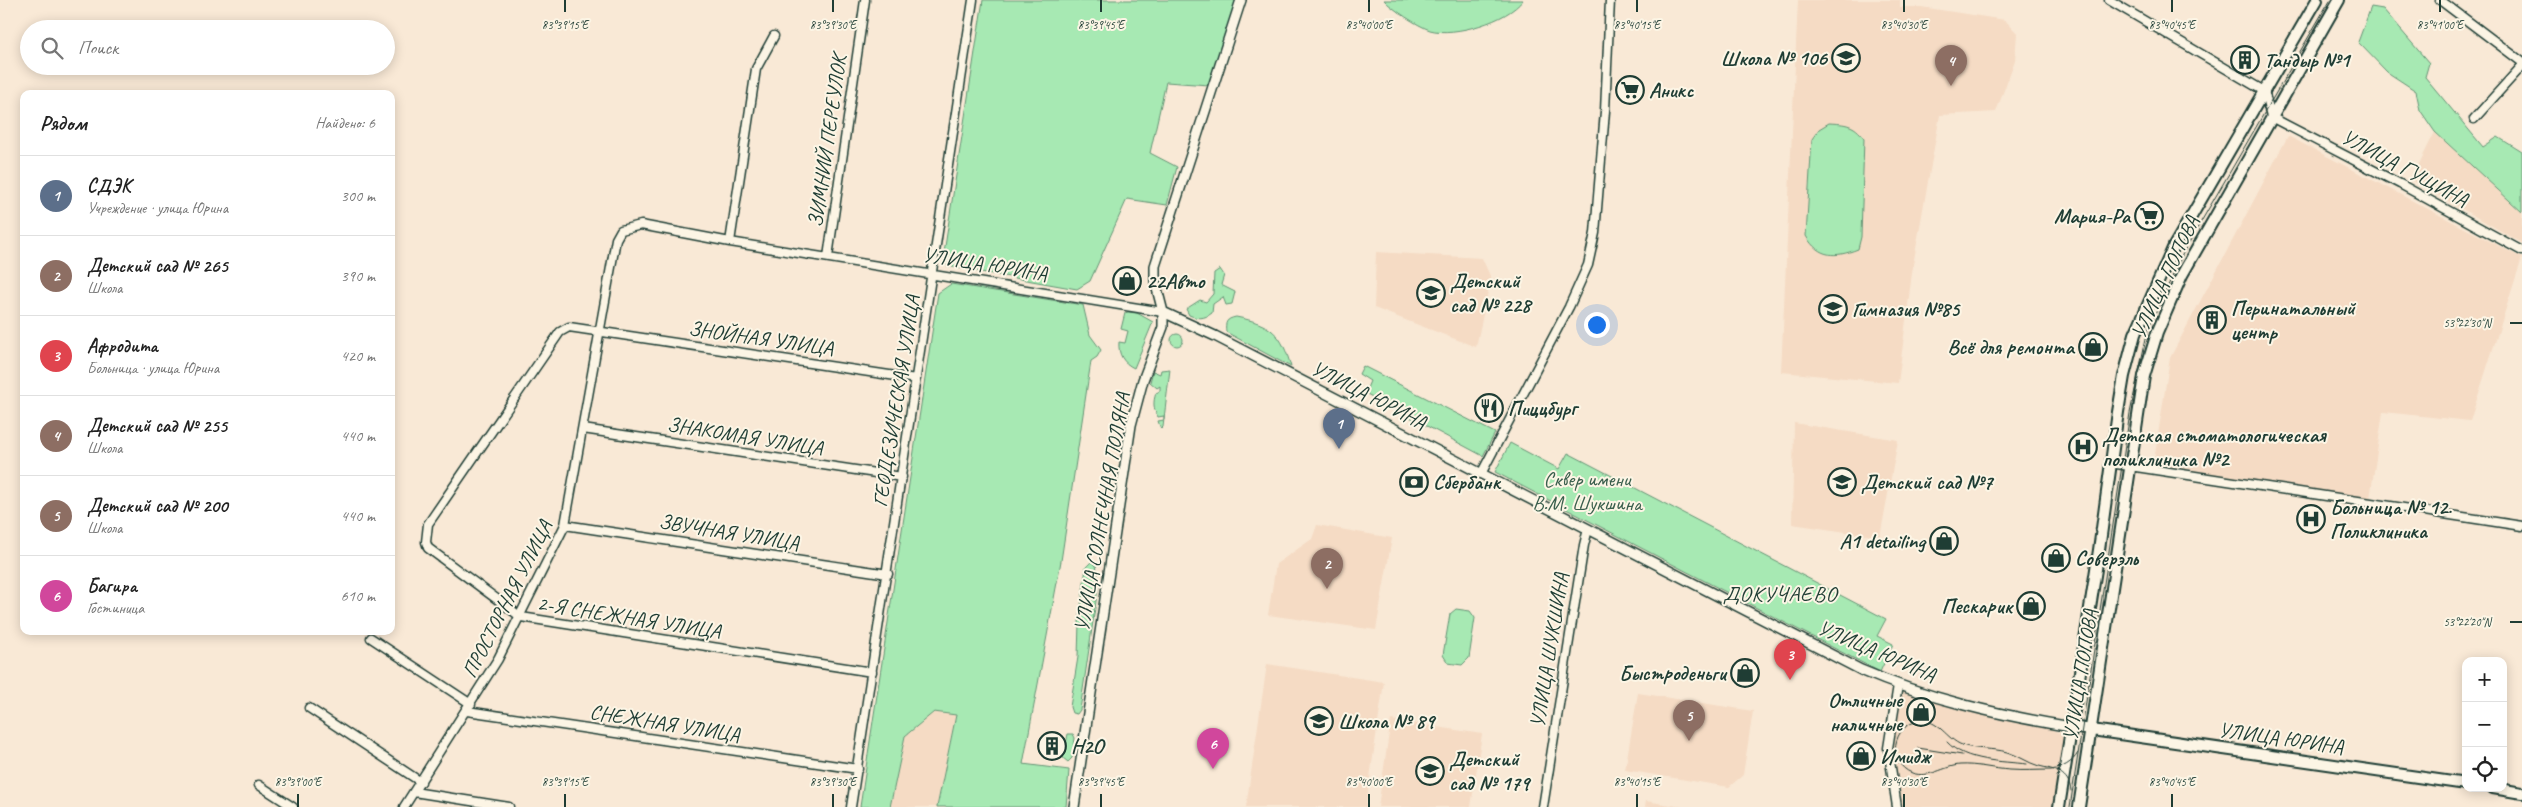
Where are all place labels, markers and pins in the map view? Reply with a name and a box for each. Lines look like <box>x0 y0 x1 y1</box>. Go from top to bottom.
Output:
school or university icon: Школа № 106 <box>1831 43 1861 73</box>
place label: Школа № 106 <box>1721 45 1829 71</box>
pin: 4 <box>1935 45 1967 86</box>
building icon: Тандыр №1 <box>2230 45 2260 75</box>
place label: Тандыр №1 <box>2264 47 2352 73</box>
supermarket icon: Аникс <box>1615 75 1645 105</box>
place label: Аникс <box>1649 77 1694 103</box>
supermarket icon: Мария-Ра <box>2134 201 2164 231</box>
place label: Мария-Ра <box>2054 203 2132 229</box>
shop icon: 22Авто <box>1112 266 1142 296</box>
place label: 22Авто <box>1146 268 1206 294</box>
place label: Детский сад № 228 <box>1450 268 1533 318</box>
school or university icon: Детский сад № 228 <box>1416 278 1446 308</box>
school or university icon: Гимназия №85 <box>1818 294 1848 324</box>
place label: Перинатальный центр <box>2231 295 2357 345</box>
place label: Гимназия №85 <box>1852 296 1961 322</box>
building icon: Перинатальный центр <box>2197 305 2227 335</box>
shop icon: Всё для ремонта <box>2078 332 2108 362</box>
place label: Всё для ремонта <box>1947 334 2076 360</box>
restaurant icon: Пиццбург <box>1474 393 1504 423</box>
place label: Пиццбург <box>1508 395 1580 422</box>
pin: 1 <box>1323 408 1355 449</box>
place label: Детская стоматологическая поликлиника №2 <box>2102 422 2327 472</box>
hospital icon: Детская стоматологическая поликлиника №2 <box>2068 432 2098 462</box>
bank icon: Сбербанк <box>1399 467 1429 497</box>
school or university icon: Детский сад №7 <box>1827 467 1857 497</box>
place label: Сбербанк <box>1433 469 1502 495</box>
place label: Детский сад №7 <box>1861 469 1995 495</box>
place label: Больница № 12. Поликлиника <box>2330 494 2452 544</box>
hospital icon: Больница № 12. Поликлиника <box>2296 504 2326 534</box>
shop icon: A1 detailing <box>1929 526 1959 556</box>
place label: A1 detailing <box>1839 528 1927 554</box>
shop icon: Соверэль <box>2041 543 2071 573</box>
place label: Соверэль <box>2075 545 2139 571</box>
pin: 2 <box>1311 548 1343 589</box>
shop icon: Пескарик <box>2016 591 2046 621</box>
place label: Пескарик <box>1942 593 2015 619</box>
pin: 3 <box>1774 639 1806 680</box>
shop icon: Быстроденьги <box>1730 658 1760 688</box>
place label: Быстроденьги <box>1619 660 1728 686</box>
place label: Отличные наличные <box>1828 687 1904 737</box>
shop icon: Отличные наличные <box>1906 697 1936 727</box>
pin: 5 <box>1673 700 1705 741</box>
school or university icon: Школа № 89 <box>1304 706 1334 736</box>
place label: Школа № 89 <box>1338 708 1437 734</box>
pin: 6 <box>1197 728 1229 769</box>
building icon: H2O <box>1037 731 1067 761</box>
place label: H2O <box>1071 733 1107 759</box>
shop icon: Имидж <box>1846 741 1876 771</box>
place label: Имидж <box>1880 743 1933 769</box>
place label: Детский сад № 179 <box>1449 746 1532 796</box>
school or university icon: Детский сад № 179 <box>1415 756 1445 786</box>

